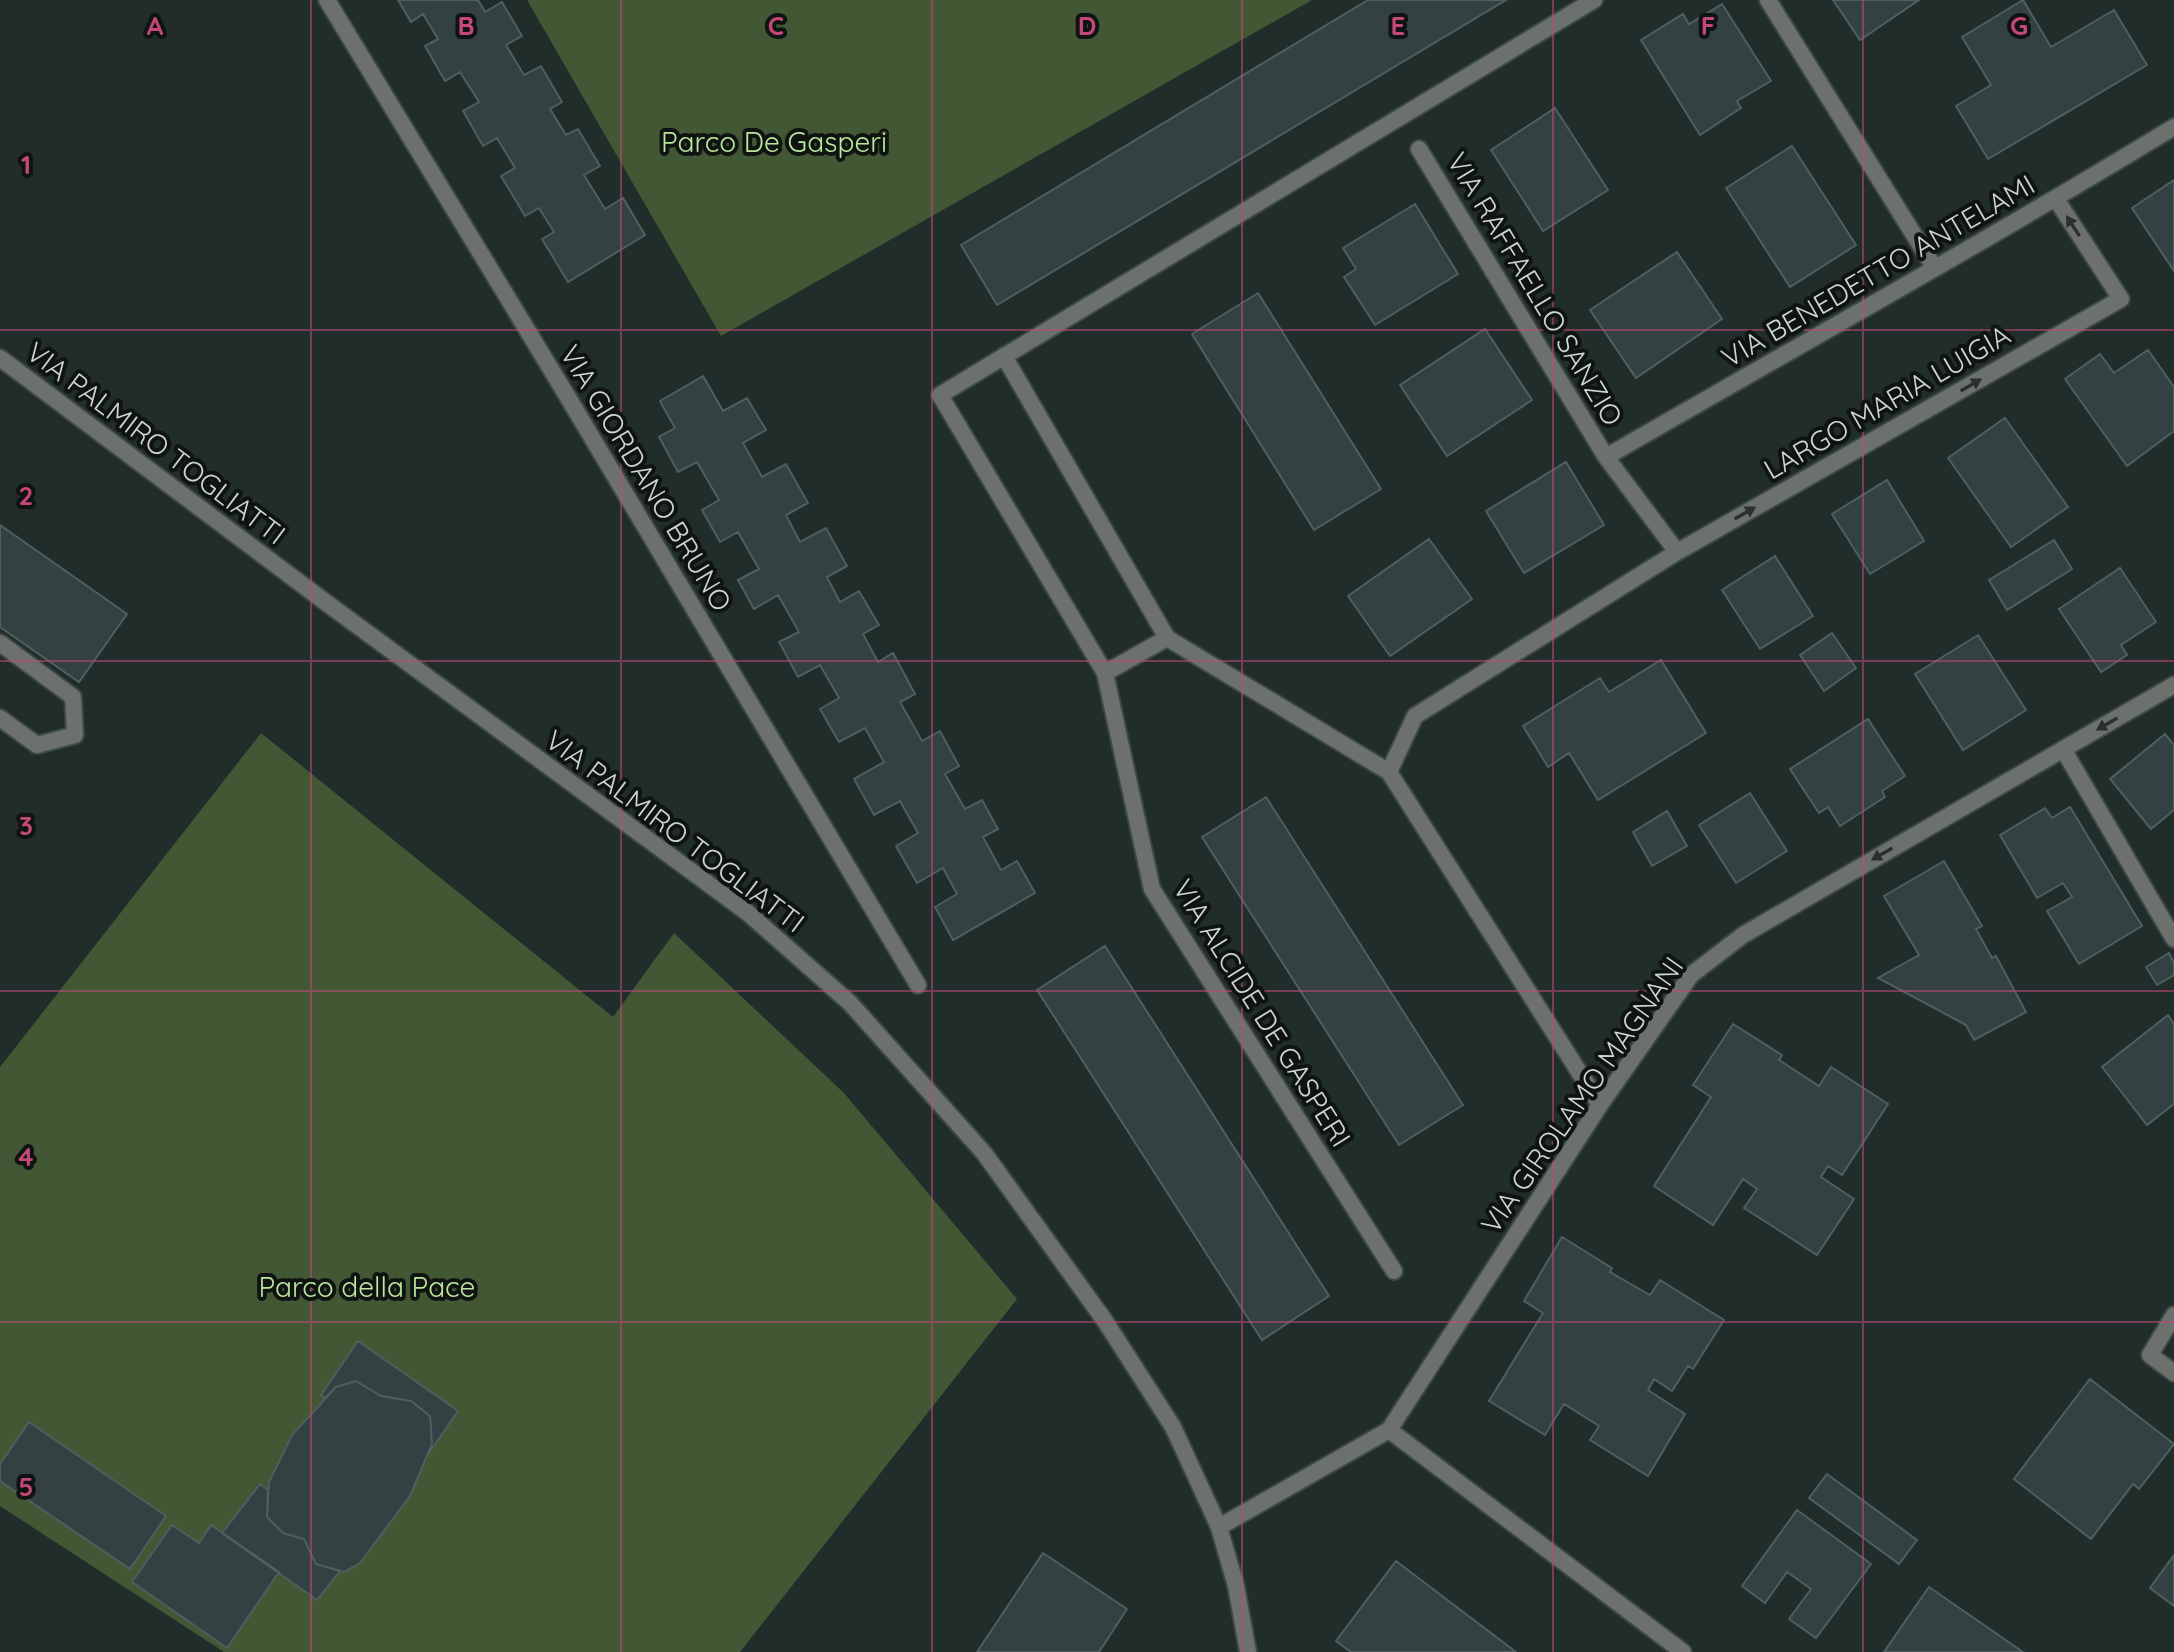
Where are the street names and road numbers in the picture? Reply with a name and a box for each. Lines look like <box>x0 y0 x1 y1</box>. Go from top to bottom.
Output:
street label: VIA RAFFAELLO SANZIO <box>1440 146 1631 432</box>
street label: VIA BENEDETTO ANTELAMI <box>1715 167 2040 375</box>
street label: LARGO MARIA LUIGIA <box>1757 317 2016 486</box>
street label: VIA PALMIRO TOGLIATTI <box>20 334 293 551</box>
street label: VIA GIORDANO BRUNO <box>553 338 740 617</box>
street label: VIA PALMIRO TOGLIATTI <box>539 722 812 939</box>
street label: VIA ALCIDE DE GASPERI <box>1166 873 1359 1153</box>
street label: VIA GIROLAMO MAGNANI <box>1473 950 1690 1240</box>

